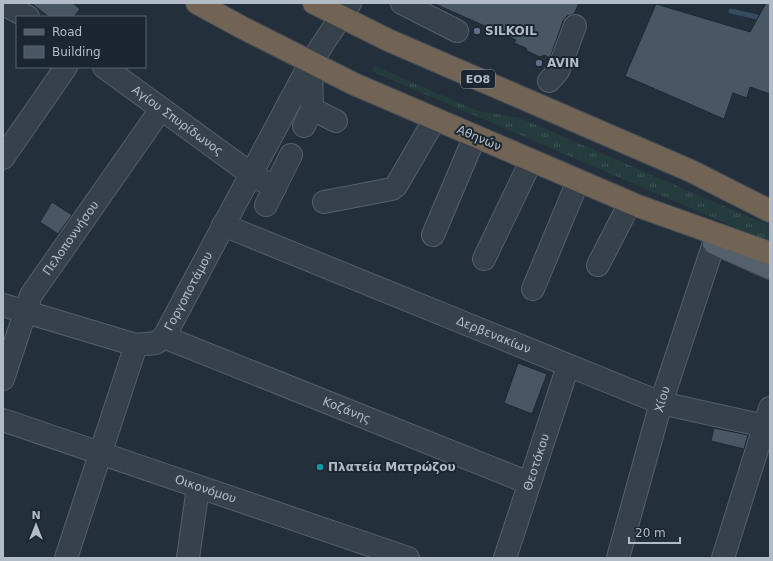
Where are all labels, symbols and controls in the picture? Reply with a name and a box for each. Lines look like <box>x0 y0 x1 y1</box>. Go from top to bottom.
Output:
legend <box>16 16 146 68</box>
place label: SILKOIL <box>485 24 537 38</box>
text: Road <box>52 25 82 39</box>
marker: SILKOIL <box>472 26 482 36</box>
text: Building <box>52 45 101 59</box>
place label: AVIN <box>547 56 579 70</box>
marker: AVIN <box>534 58 544 68</box>
road number: ΕΟ8 <box>461 70 495 88</box>
street label: Αγίου Σπυρίδωνος <box>129 83 226 158</box>
street label: Αθηνών <box>455 122 503 154</box>
street label: Πελοποννήσου <box>40 198 102 278</box>
street label: Γοργοποτάμου <box>162 249 215 333</box>
street label: Δερβενακίων <box>454 314 533 356</box>
street label: Χίου <box>652 384 673 414</box>
street label: Κοζάνης <box>321 394 373 426</box>
street label: Θεοτόκου <box>521 432 552 492</box>
place label: Πλατεία Ματρώζου <box>328 460 456 474</box>
marker: Πλατεία Ματρώζου <box>315 462 325 472</box>
street label: Οικονόμου <box>173 472 238 506</box>
north arrow <box>16 505 56 545</box>
text: N <box>31 509 41 522</box>
scale bar <box>629 519 680 545</box>
text: 20 m <box>635 526 666 540</box>

